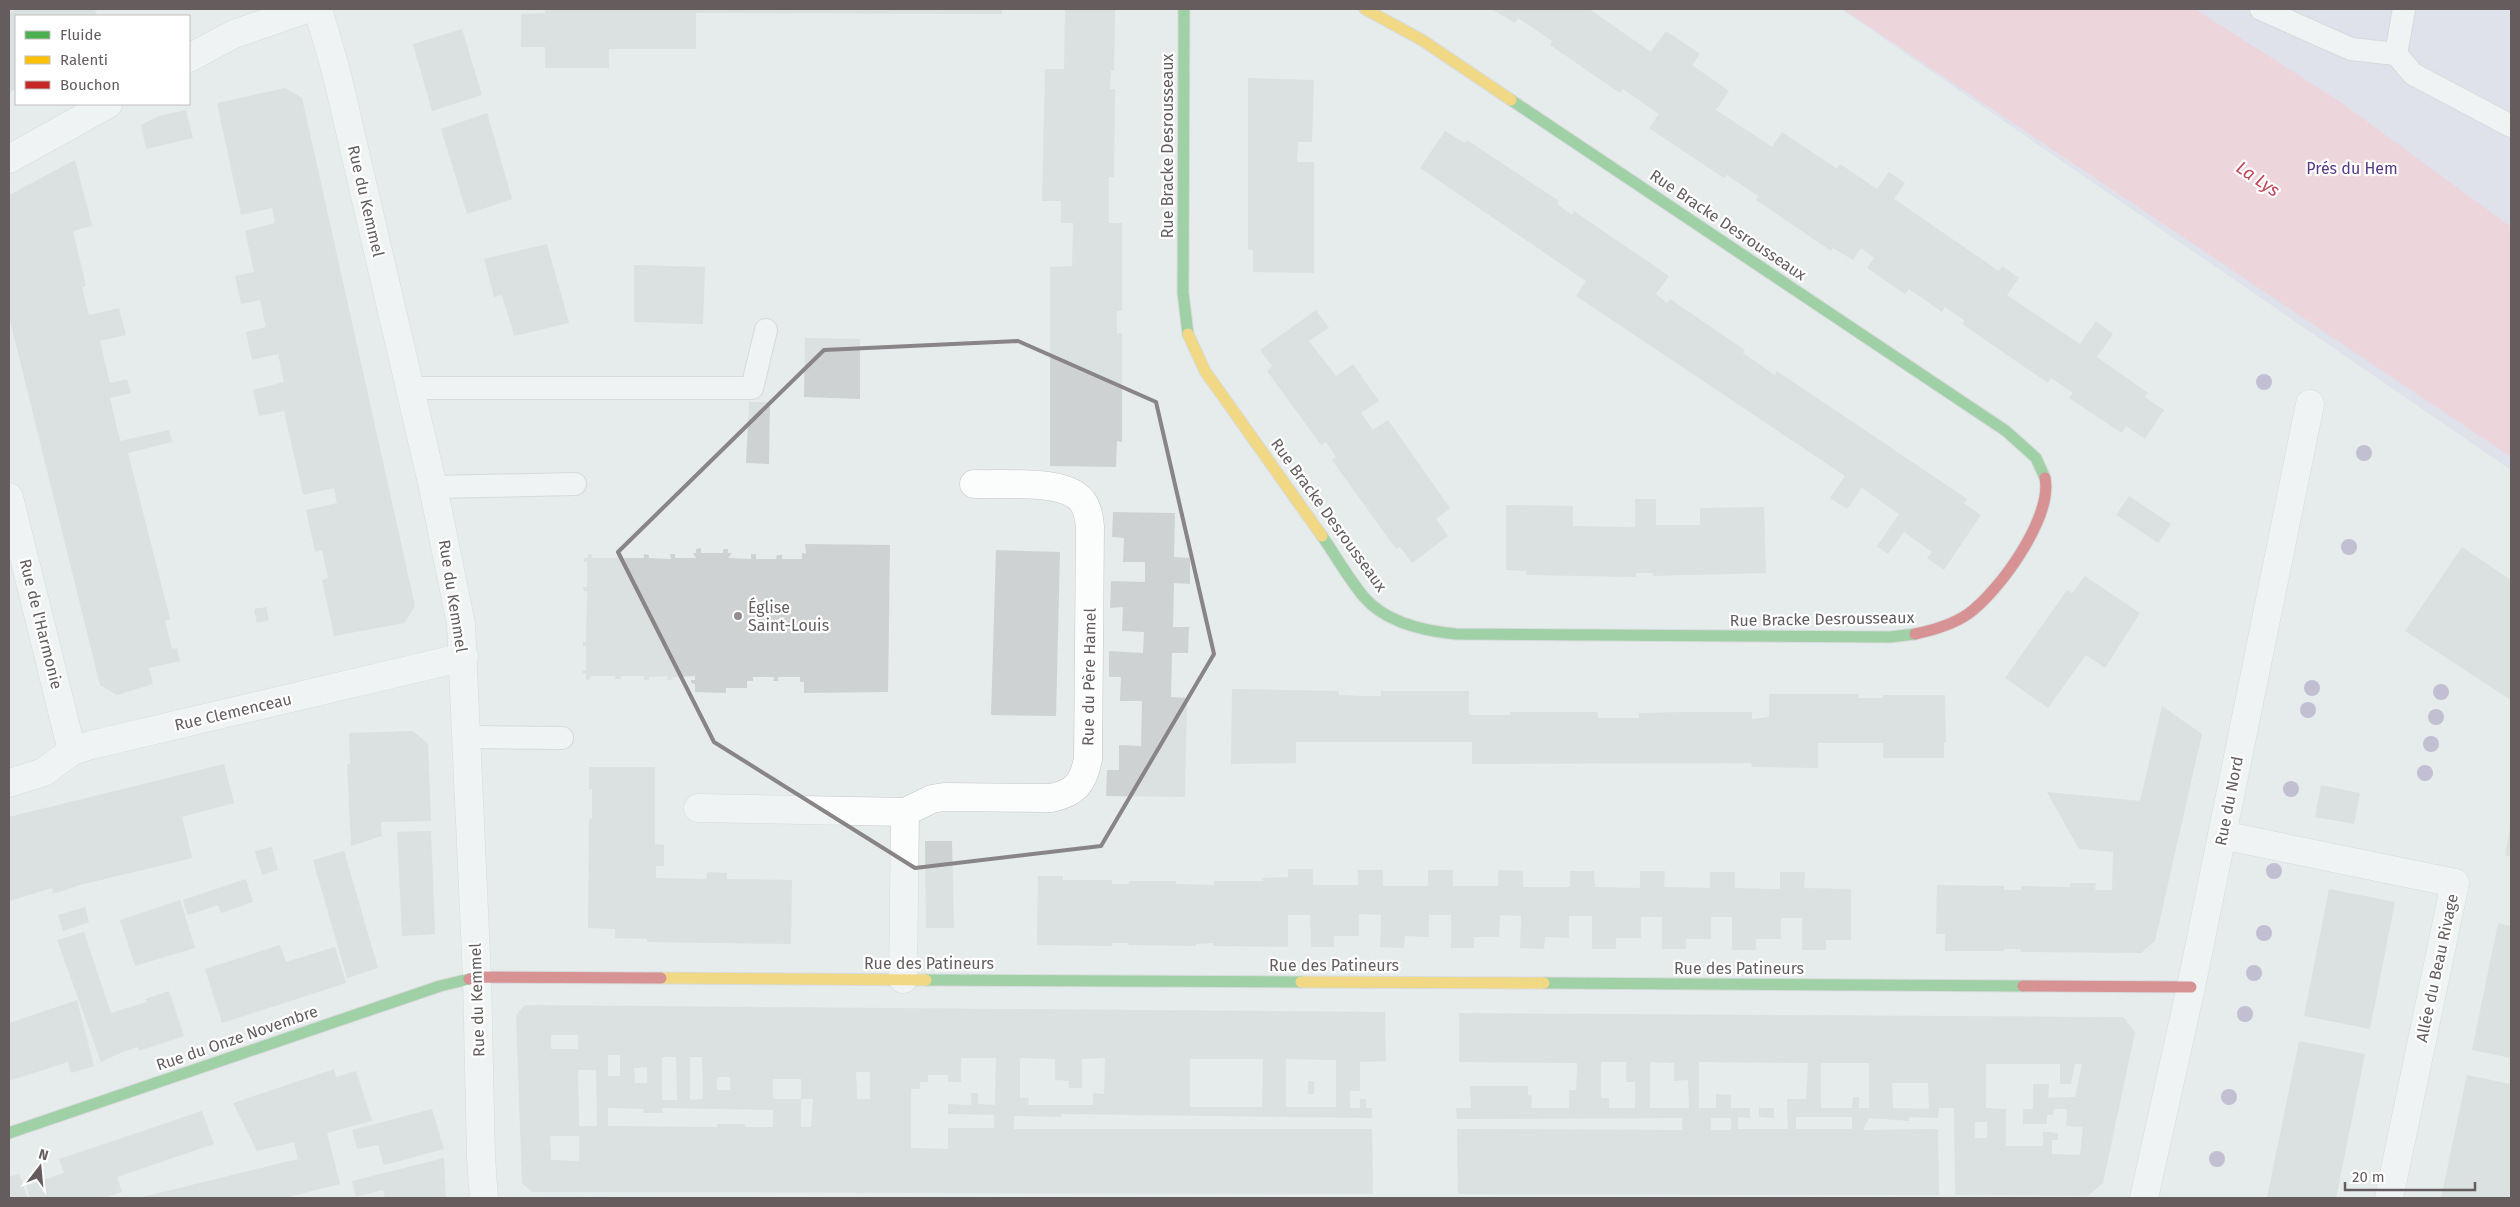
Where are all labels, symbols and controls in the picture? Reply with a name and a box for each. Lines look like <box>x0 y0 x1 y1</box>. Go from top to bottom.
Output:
legend <box>15 15 190 105</box>
text: Fluide <box>60 26 102 44</box>
text: Ralenti <box>60 51 108 69</box>
street label: Rue Bracke Desrousseaux <box>1158 53 1177 238</box>
text: Bouchon <box>60 76 120 94</box>
street label: Rue du Kemmel <box>344 143 388 259</box>
water label: La Lys <box>2232 156 2284 202</box>
park label: Prés du Hem <box>2306 159 2398 178</box>
street label: Rue Bracke Desrousseaux <box>1646 166 1810 285</box>
street label: Rue Bracke Desrousseaux <box>1267 435 1391 595</box>
street label: Rue du Kemmel <box>435 538 471 654</box>
street label: Rue de l'Harmonie <box>16 557 66 691</box>
place label: Église Saint-Louis <box>748 597 829 635</box>
street label: Rue du Père Hamel <box>1078 608 1100 746</box>
street label: Rue Bracke Desrousseaux <box>1730 608 1915 630</box>
marker: Église Saint-Louis <box>732 610 744 622</box>
street label: Rue Clemenceau <box>172 689 294 735</box>
street label: Rue du Nord <box>2211 755 2247 847</box>
street label: Allée du Beau Rivage <box>2412 892 2462 1044</box>
street label: Rue du Kemmel <box>466 942 488 1057</box>
street label: Rue des Patineurs <box>864 954 994 973</box>
street label: Rue des Patineurs <box>1269 956 1399 975</box>
street label: Rue des Patineurs <box>1674 959 1804 978</box>
street label: Rue du Onze Novembre <box>154 1001 320 1075</box>
north arrow <box>15 1142 65 1192</box>
text: N <box>37 1146 50 1164</box>
scale bar <box>2345 1160 2475 1192</box>
text: 20 m <box>2352 1168 2385 1186</box>

